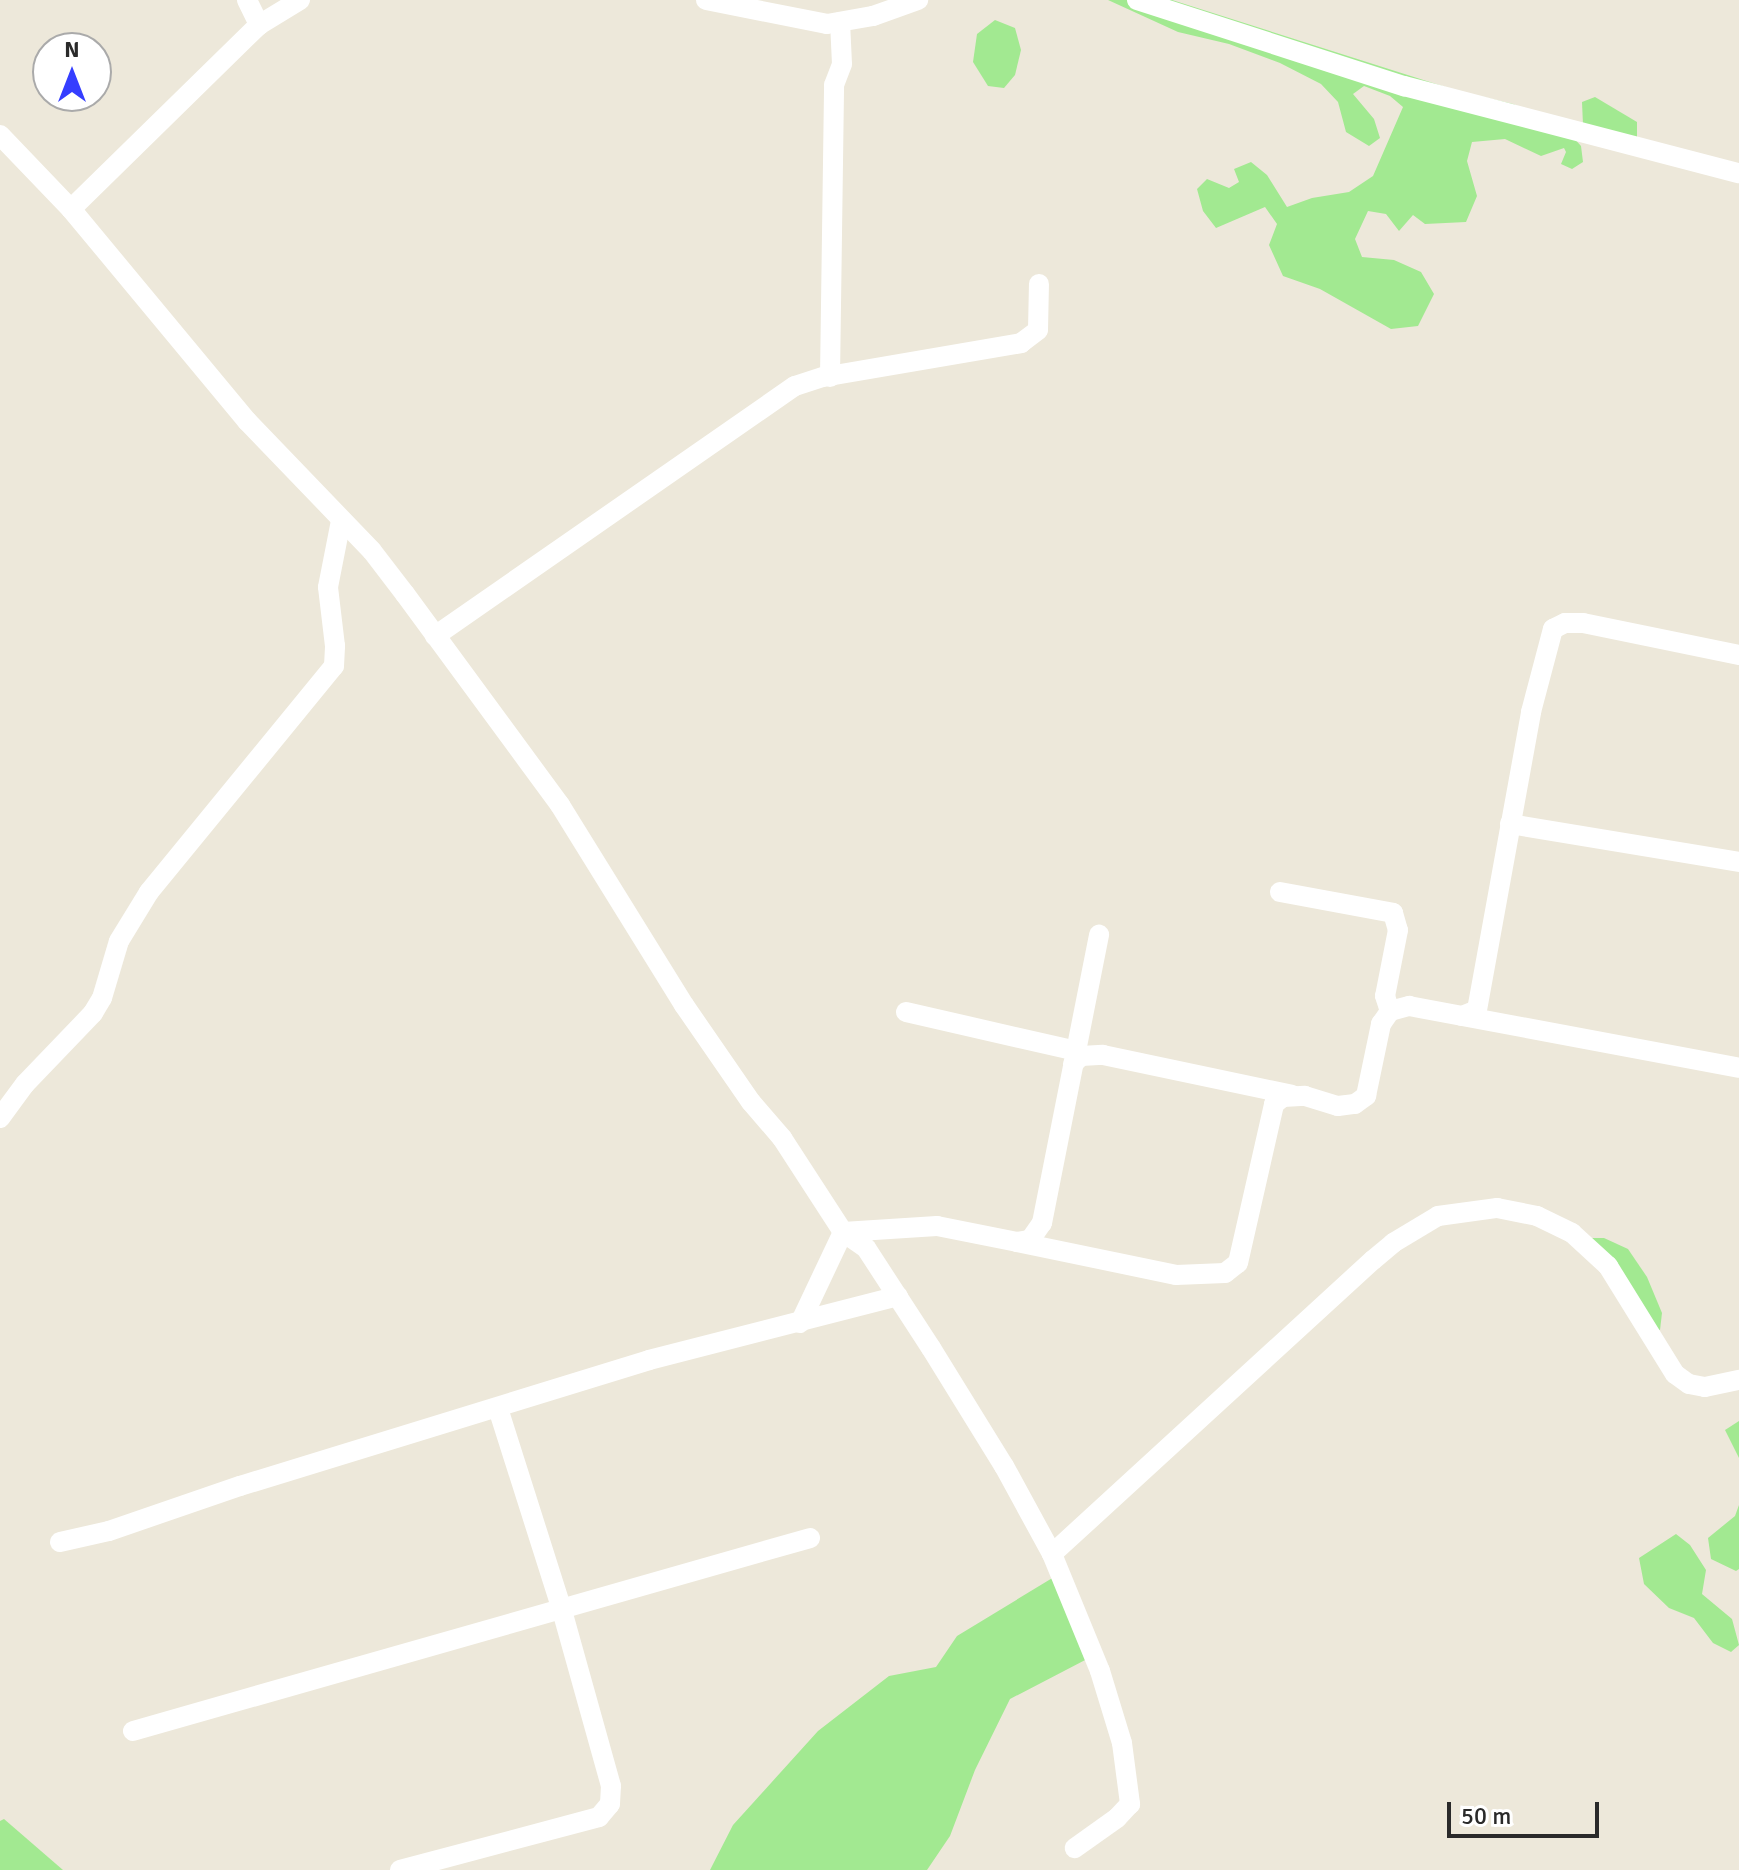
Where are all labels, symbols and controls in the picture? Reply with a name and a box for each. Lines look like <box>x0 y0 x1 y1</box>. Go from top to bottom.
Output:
north arrow <box>32 32 112 112</box>
text: N <box>64 36 80 63</box>
scale bar <box>1451 1786 1603 1836</box>
text: 50 m <box>1461 1801 1511 1831</box>

